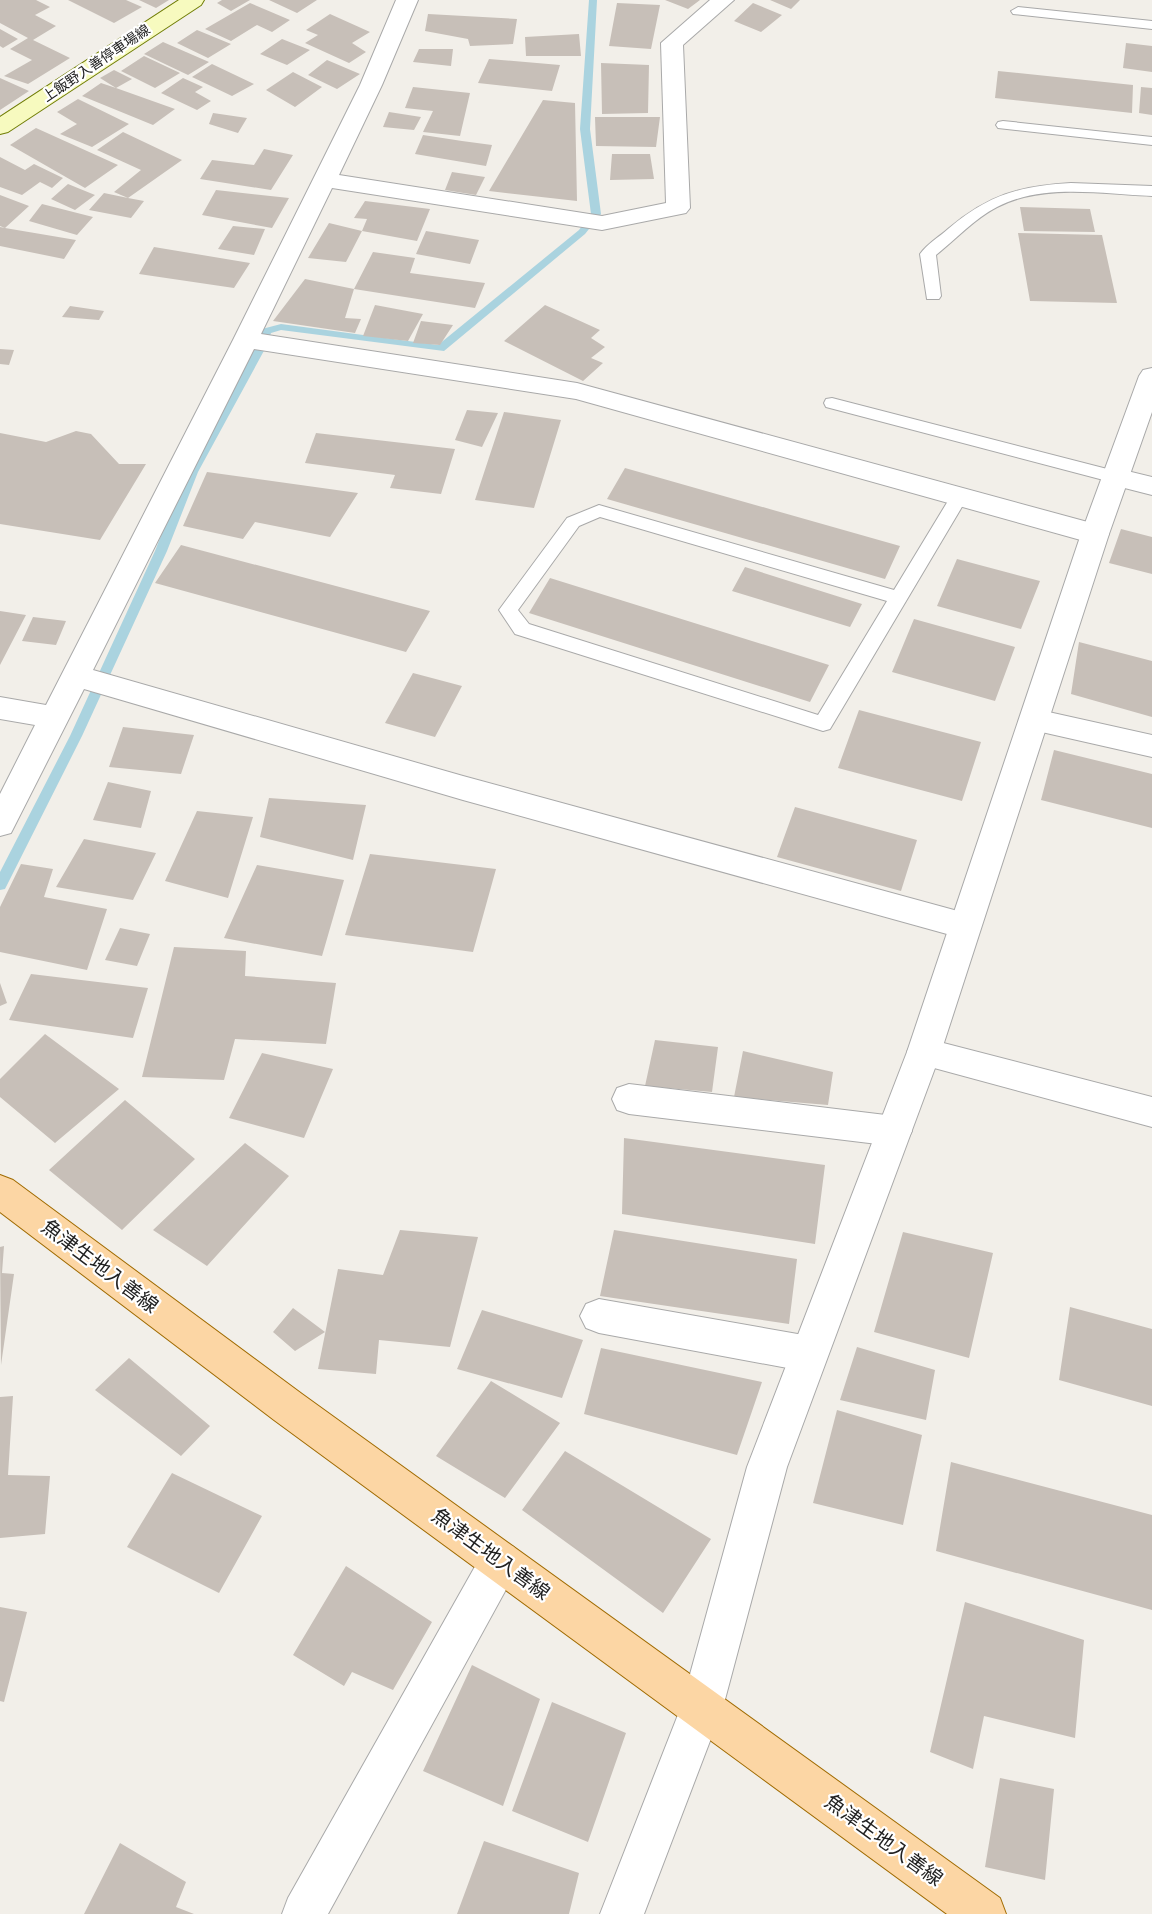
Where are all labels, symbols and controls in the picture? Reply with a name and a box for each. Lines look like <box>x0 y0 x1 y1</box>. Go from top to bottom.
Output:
street label: 上飯野入善停車場線 <box>39 20 153 106</box>
street label: 魚津生地入善線 <box>37 1213 164 1318</box>
street label: 魚津生地入善線 <box>427 1502 555 1605</box>
street label: 魚津生地入善線 <box>820 1788 948 1891</box>

